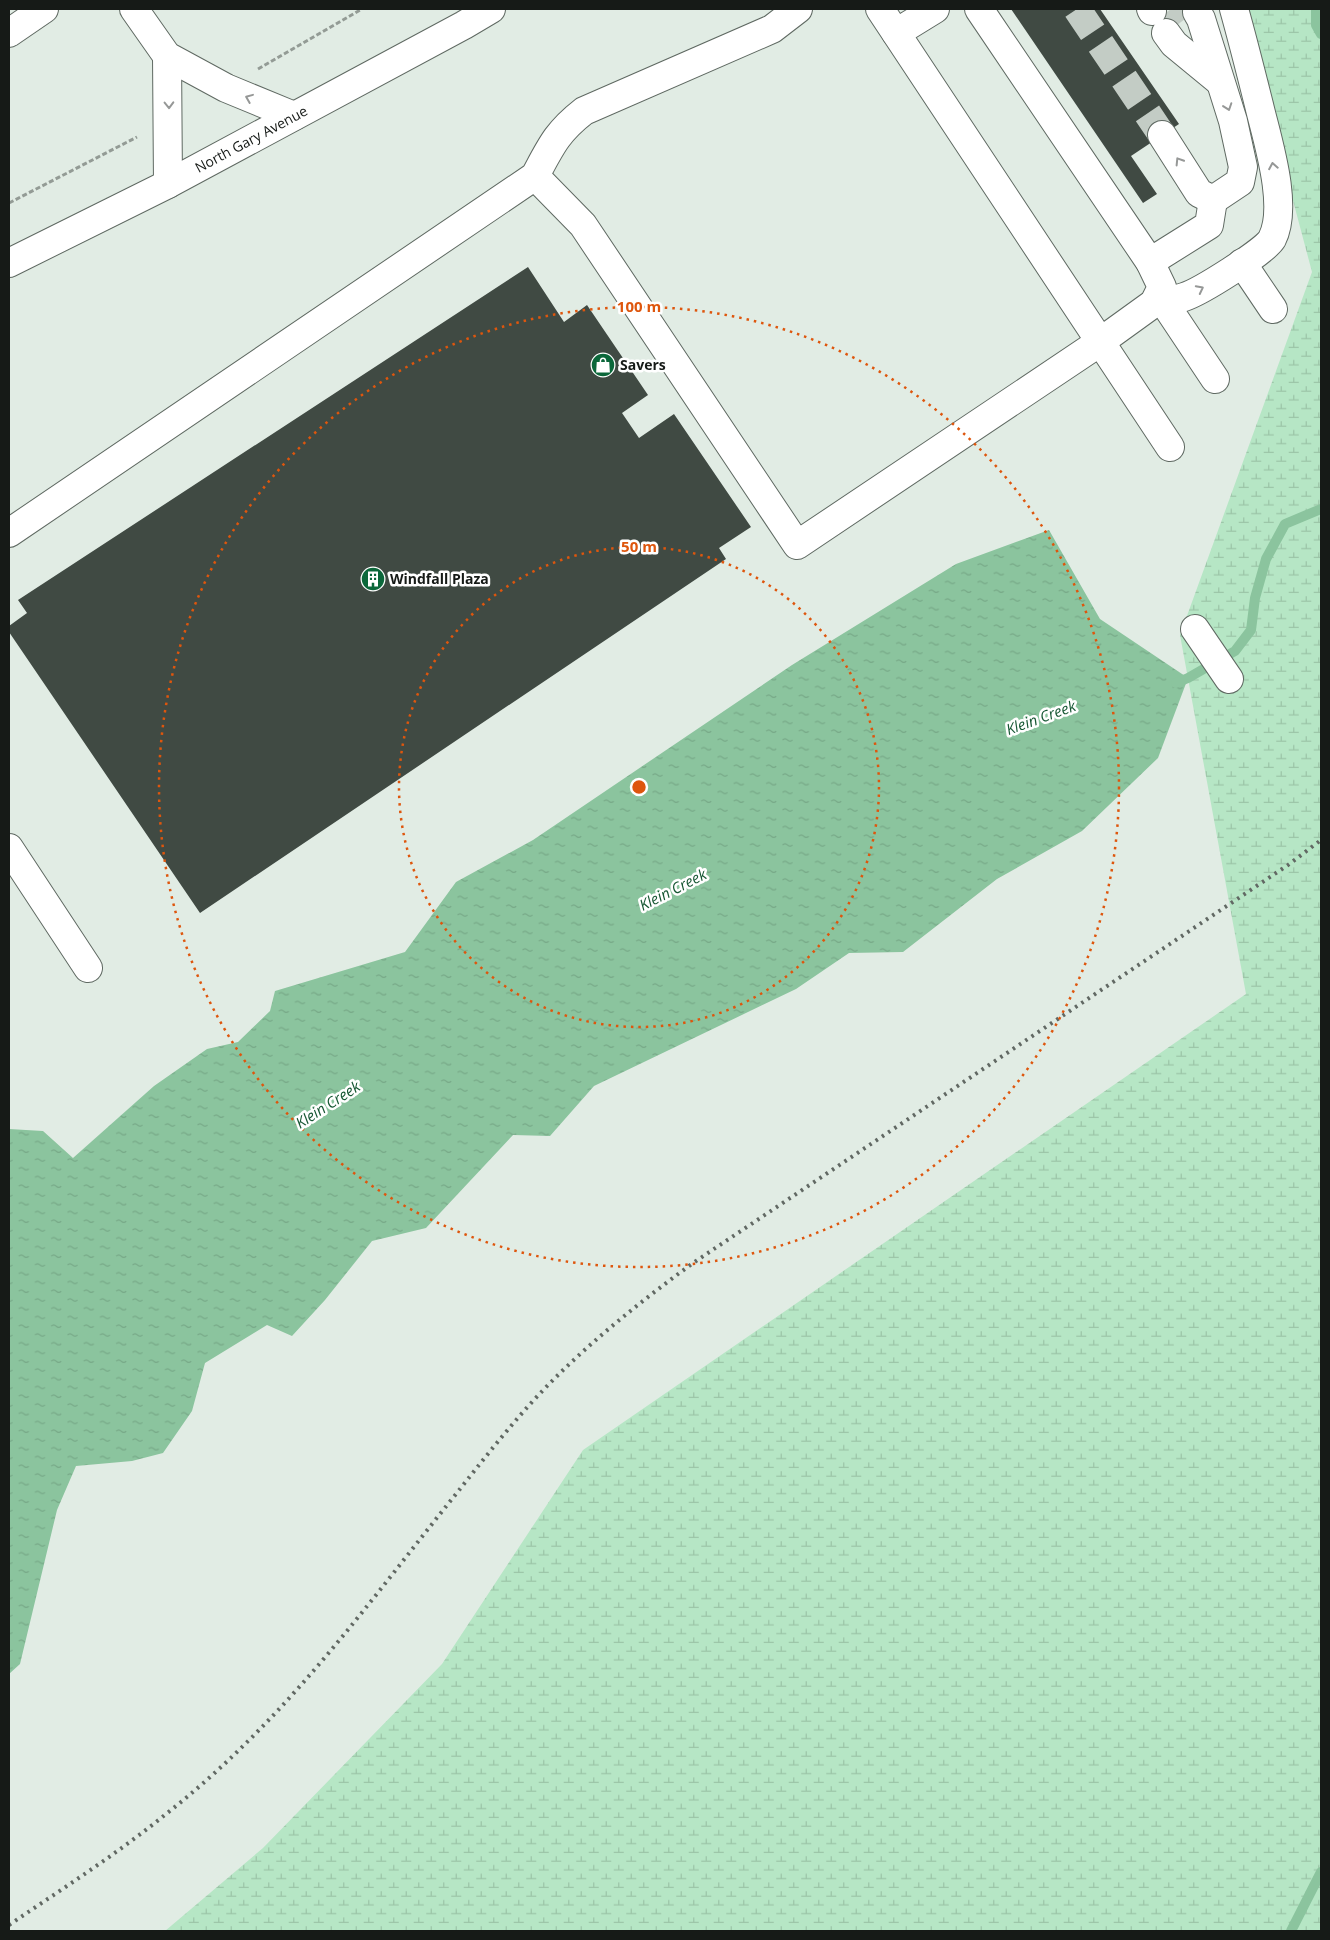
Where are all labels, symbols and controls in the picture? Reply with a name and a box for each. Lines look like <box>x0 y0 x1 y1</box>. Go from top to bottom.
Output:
one-way arrow <box>245 93 254 104</box>
one-way arrow <box>163 101 174 109</box>
street label: North Gary Avenue <box>191 101 311 177</box>
one-way arrow <box>1223 103 1233 111</box>
one-way arrow <box>1175 157 1185 166</box>
one-way arrow <box>1269 161 1279 170</box>
one-way arrow <box>1195 285 1204 295</box>
text: 100 m <box>617 296 661 316</box>
shop icon: Savers <box>590 352 616 378</box>
place label: Savers <box>620 355 666 374</box>
text: 50 m <box>621 536 657 556</box>
building icon: Windfall Plaza <box>360 566 386 592</box>
place label: Windfall Plaza <box>390 569 489 588</box>
water label: Klein Creek <box>1003 695 1079 739</box>
centre of rings <box>630 778 648 796</box>
water label: Klein Creek <box>635 863 710 915</box>
water label: Klein Creek <box>291 1076 364 1132</box>

